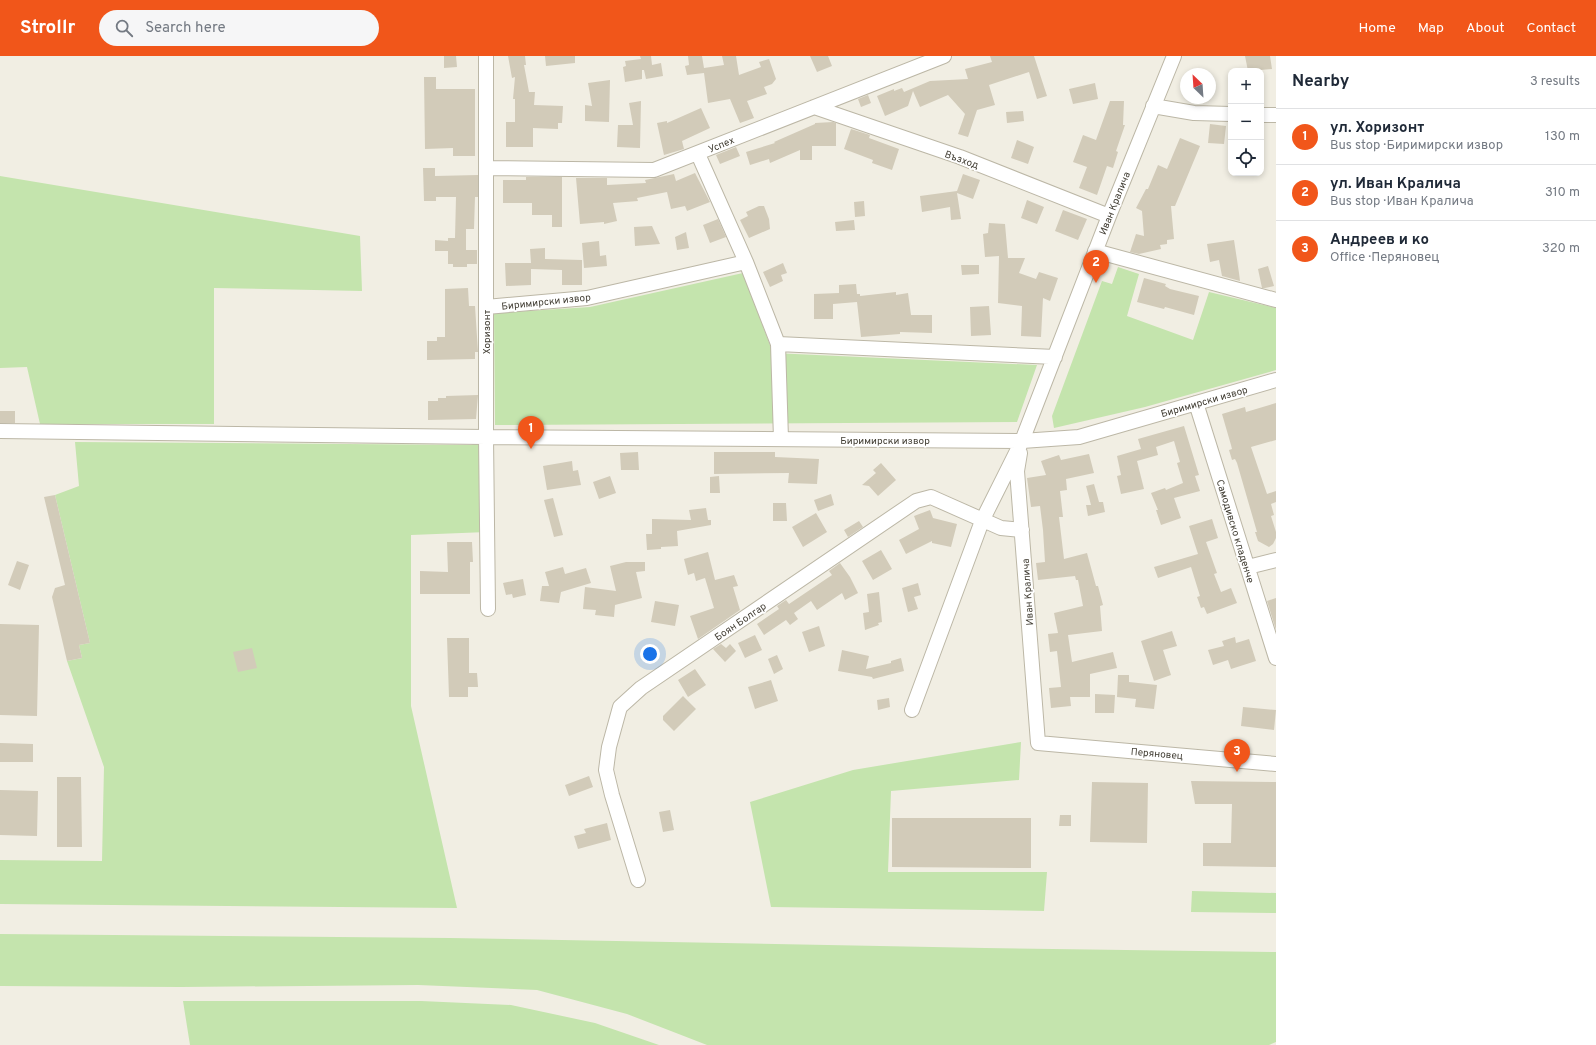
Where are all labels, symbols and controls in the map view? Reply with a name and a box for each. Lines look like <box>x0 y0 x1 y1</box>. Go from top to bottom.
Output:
search box <box>99 10 379 46</box>
text: Strollr <box>20 16 75 40</box>
icon: search <box>113 17 135 39</box>
text: Search here <box>145 19 225 38</box>
text: Home <box>1359 20 1396 37</box>
text: Map <box>1418 20 1444 37</box>
text: About <box>1466 20 1505 37</box>
text: Contact <box>1527 20 1576 37</box>
north arrow <box>1180 68 1216 104</box>
map controls <box>1228 68 1264 176</box>
button: + <box>1228 68 1264 104</box>
text: Nearby <box>1292 71 1349 93</box>
text: 3 results <box>1530 74 1580 90</box>
button: − <box>1228 104 1264 140</box>
text: ул. Хоризонт <box>1330 119 1424 138</box>
text: 1 <box>1302 129 1308 145</box>
text: 130 m <box>1545 129 1580 145</box>
street label: Успех <box>707 134 737 156</box>
text: Bus stop · Биримирски извор <box>1330 138 1503 154</box>
button: locate <box>1228 140 1264 176</box>
street label: Възход <box>943 148 981 173</box>
street label: Иван Кралича <box>1097 170 1134 237</box>
text: ул. Иван Кралича <box>1330 175 1461 194</box>
text: 2 <box>1301 185 1309 201</box>
text: 310 m <box>1545 185 1580 201</box>
text: Bus stop · Иван Кралича <box>1330 194 1474 210</box>
text: Андреев и ко <box>1330 231 1429 250</box>
text: 3 <box>1301 241 1309 257</box>
text: 320 m <box>1542 241 1580 257</box>
pin: 2 <box>1083 250 1109 283</box>
text: Office · Перяновец <box>1330 250 1439 266</box>
street label: Биримирски извор <box>501 291 592 314</box>
street label: Хоризонт <box>481 309 494 354</box>
street label: Биримирски извор <box>1160 384 1250 421</box>
pin: 1 <box>518 416 544 449</box>
street label: Биримирски извор <box>840 435 930 448</box>
street label: Самодивско кладенче <box>1213 478 1257 585</box>
street label: Иван Кралича <box>1020 558 1037 626</box>
street label: Боян Болгар <box>712 600 770 644</box>
your location <box>640 644 660 664</box>
pin: 3 <box>1224 739 1250 772</box>
street label: Перяновец <box>1130 746 1184 763</box>

